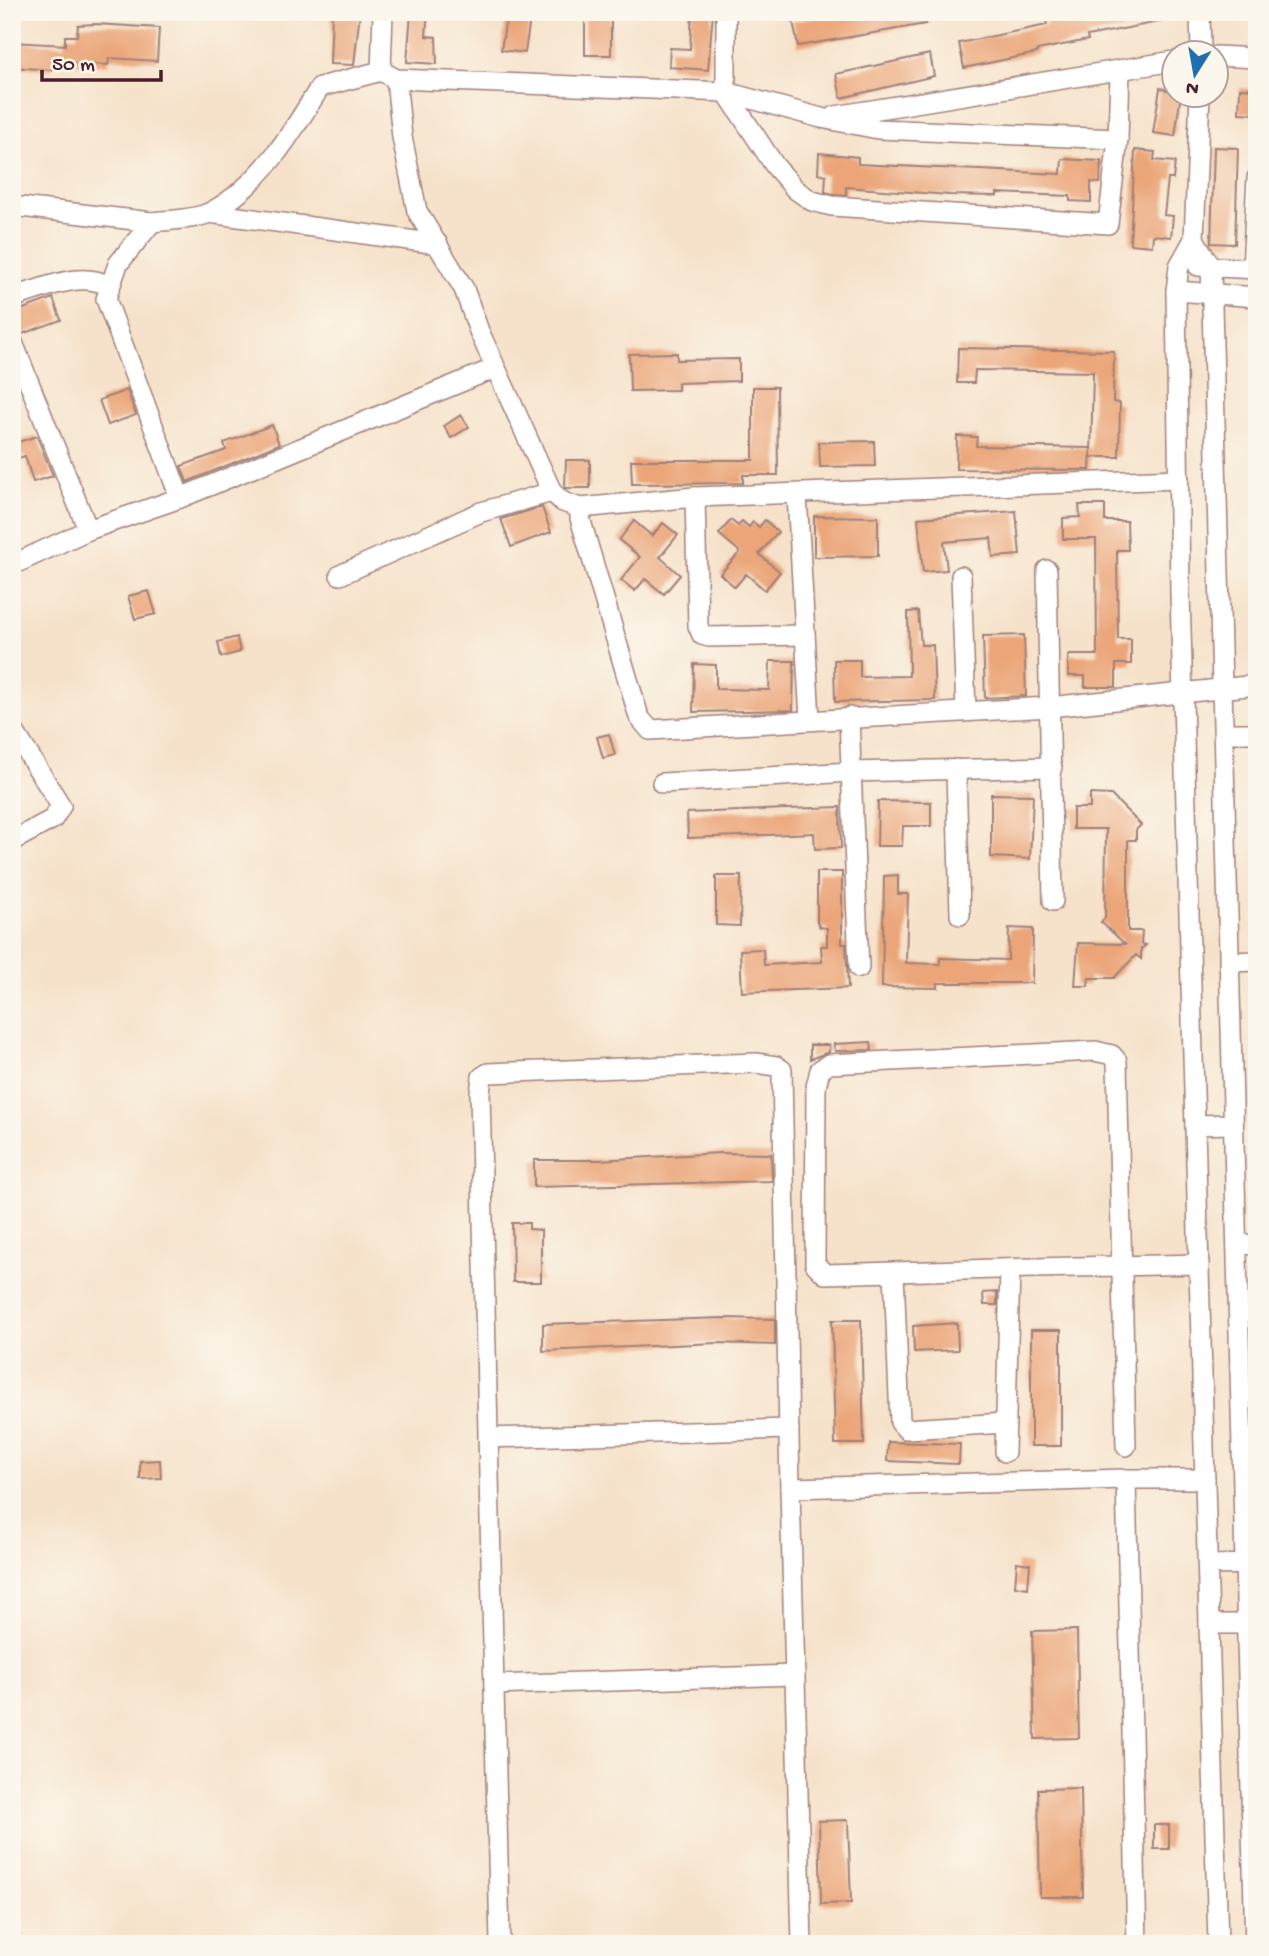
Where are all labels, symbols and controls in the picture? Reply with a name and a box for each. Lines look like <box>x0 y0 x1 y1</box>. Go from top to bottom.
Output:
scale bar <box>42 38 161 82</box>
north arrow <box>1160 38 1230 108</box>
text: 50 m <box>52 54 95 79</box>
text: N <box>1184 75 1201 100</box>

